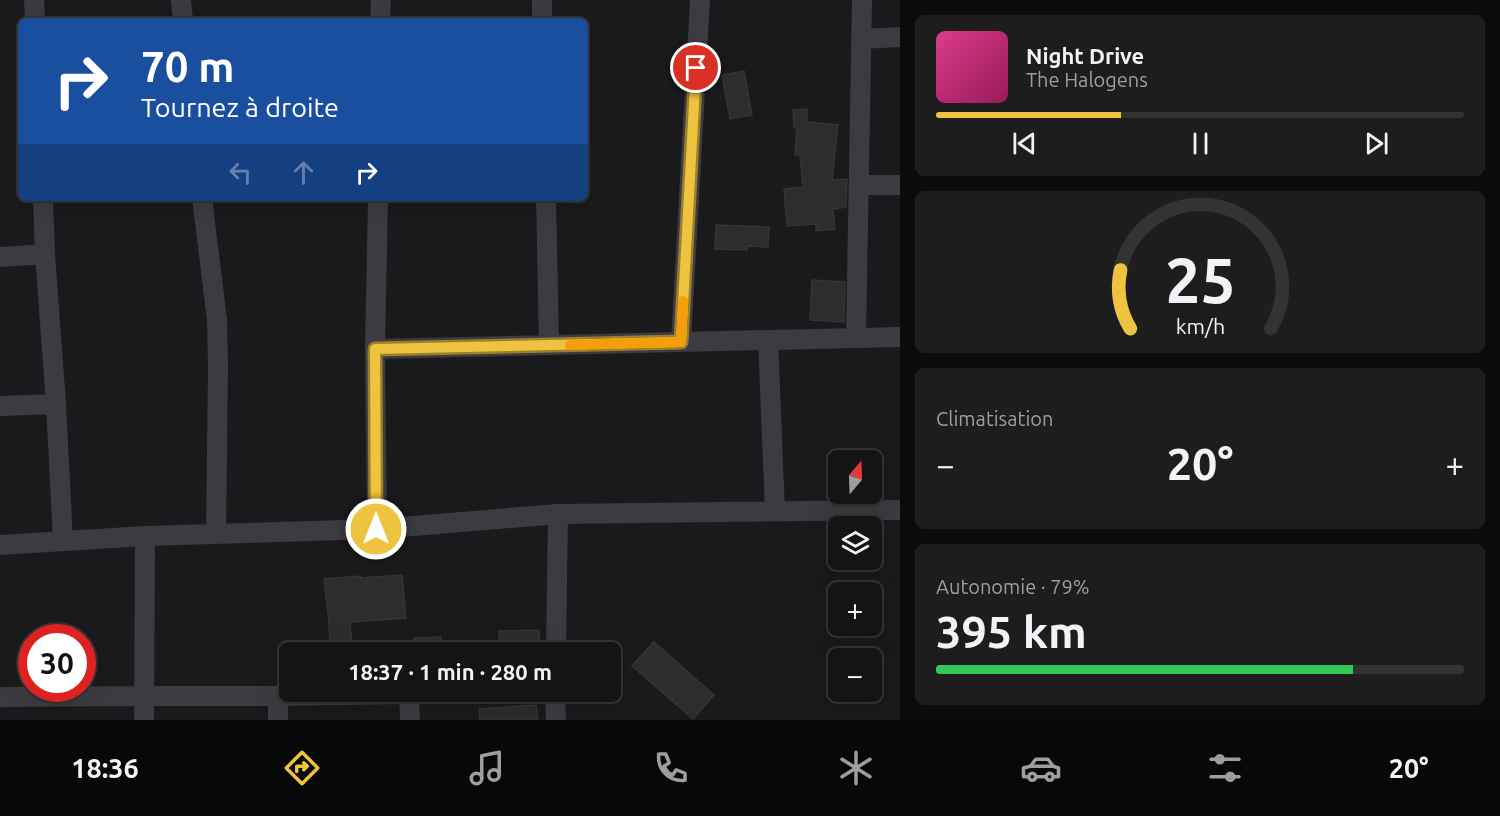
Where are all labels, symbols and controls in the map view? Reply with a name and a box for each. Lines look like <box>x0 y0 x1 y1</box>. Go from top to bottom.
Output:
icon: right <box>42 42 120 120</box>
pin <box>670 42 721 93</box>
text: 70 m <box>141 43 235 90</box>
text: Night Drive <box>1026 43 1144 68</box>
icon: arrive <box>679 51 712 84</box>
text: The Halogens <box>1026 68 1148 91</box>
text: Tournez à droite <box>141 92 339 122</box>
icon: previous <box>1008 127 1041 160</box>
icon: pause <box>1184 127 1217 160</box>
icon: next <box>1360 127 1393 160</box>
icon: left <box>224 156 257 189</box>
icon: ahead <box>287 156 320 189</box>
icon: right <box>350 156 383 189</box>
text: 25 <box>1165 245 1235 315</box>
text: km/h <box>1175 314 1225 338</box>
text: Climatisation <box>936 407 1053 430</box>
text: 20° <box>1167 438 1233 489</box>
text: − <box>936 446 955 483</box>
text: + <box>1445 446 1464 483</box>
north arrow <box>828 450 882 504</box>
map controls <box>828 450 882 702</box>
position arrow <box>344 497 408 561</box>
button: layers <box>828 516 882 570</box>
text: Autonomie · 79% <box>936 575 1090 598</box>
button: + <box>828 582 882 636</box>
text: 395 km <box>936 606 1087 657</box>
speed limit sign: 30 <box>18 624 96 702</box>
button: − <box>828 648 882 702</box>
text: 18:37 · 1 min · 280 m <box>348 659 552 684</box>
icon: directions <box>281 747 323 789</box>
icon: music <box>466 747 508 789</box>
icon: phone <box>650 747 692 789</box>
icon: climate <box>835 747 877 789</box>
icon: car <box>1020 747 1062 789</box>
icon: filters <box>1204 747 1246 789</box>
text: 18:36 <box>71 753 139 783</box>
text: 20° <box>1389 753 1429 783</box>

